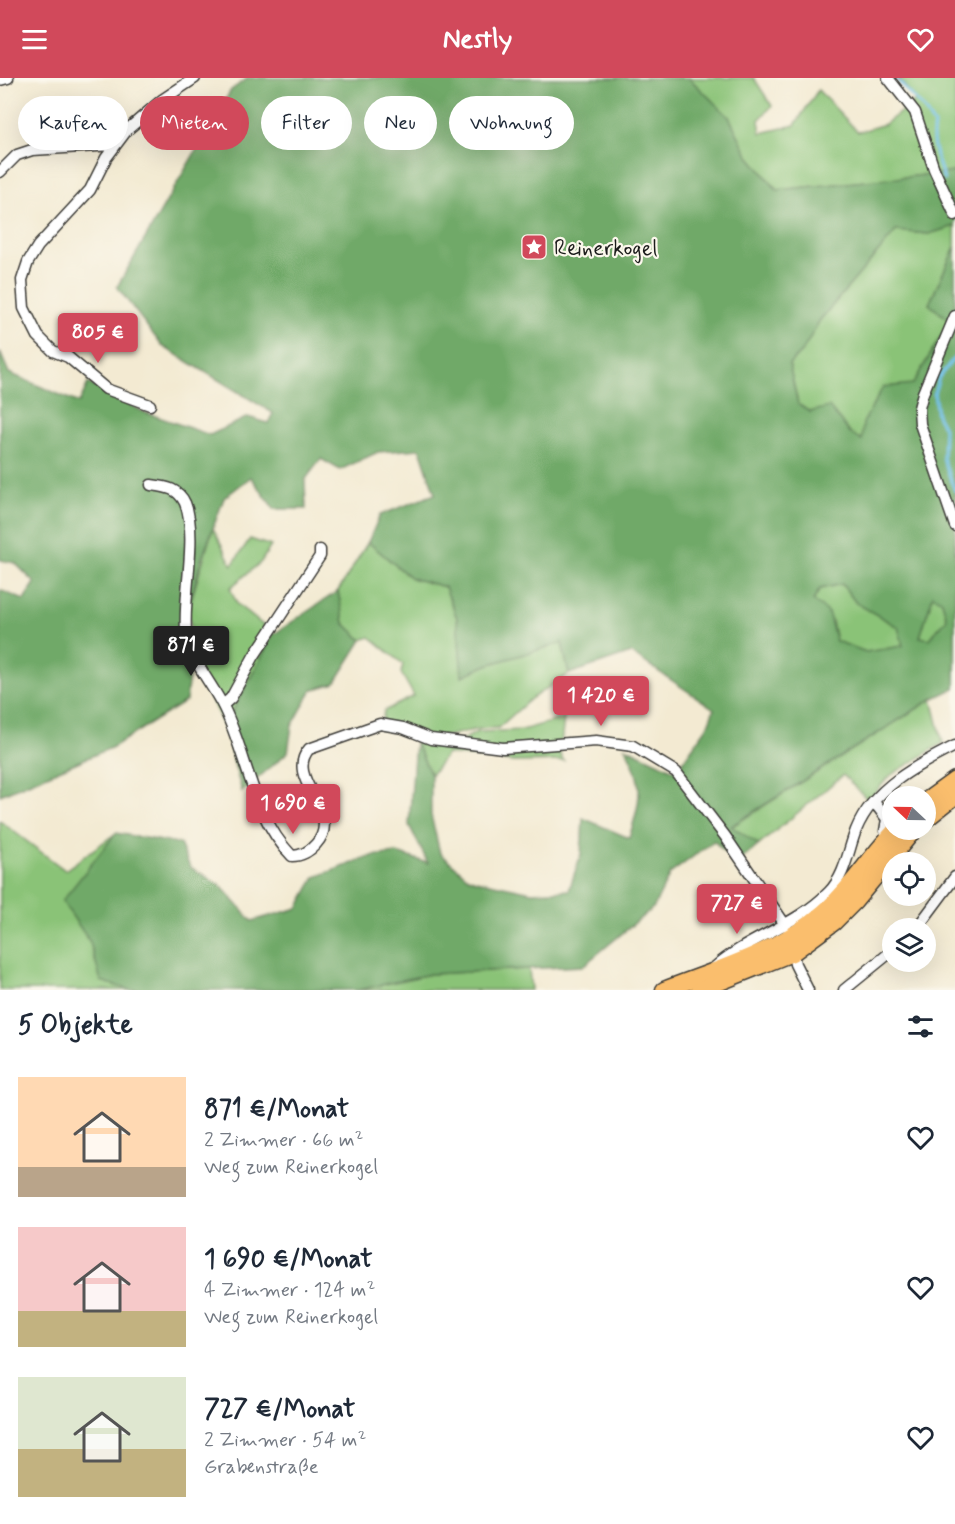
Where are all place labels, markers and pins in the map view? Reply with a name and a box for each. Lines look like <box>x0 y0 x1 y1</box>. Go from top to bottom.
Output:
place icon: Reinerkogel <box>519 232 549 262</box>
place label: Reinerkogel <box>554 235 658 264</box>
pin: 805 € <box>56 313 140 364</box>
pin: 871 € <box>149 626 233 677</box>
pin: 1 420 € <box>546 676 656 727</box>
pin: 1 690 € <box>238 784 348 835</box>
pin: 727 € <box>695 884 779 935</box>

